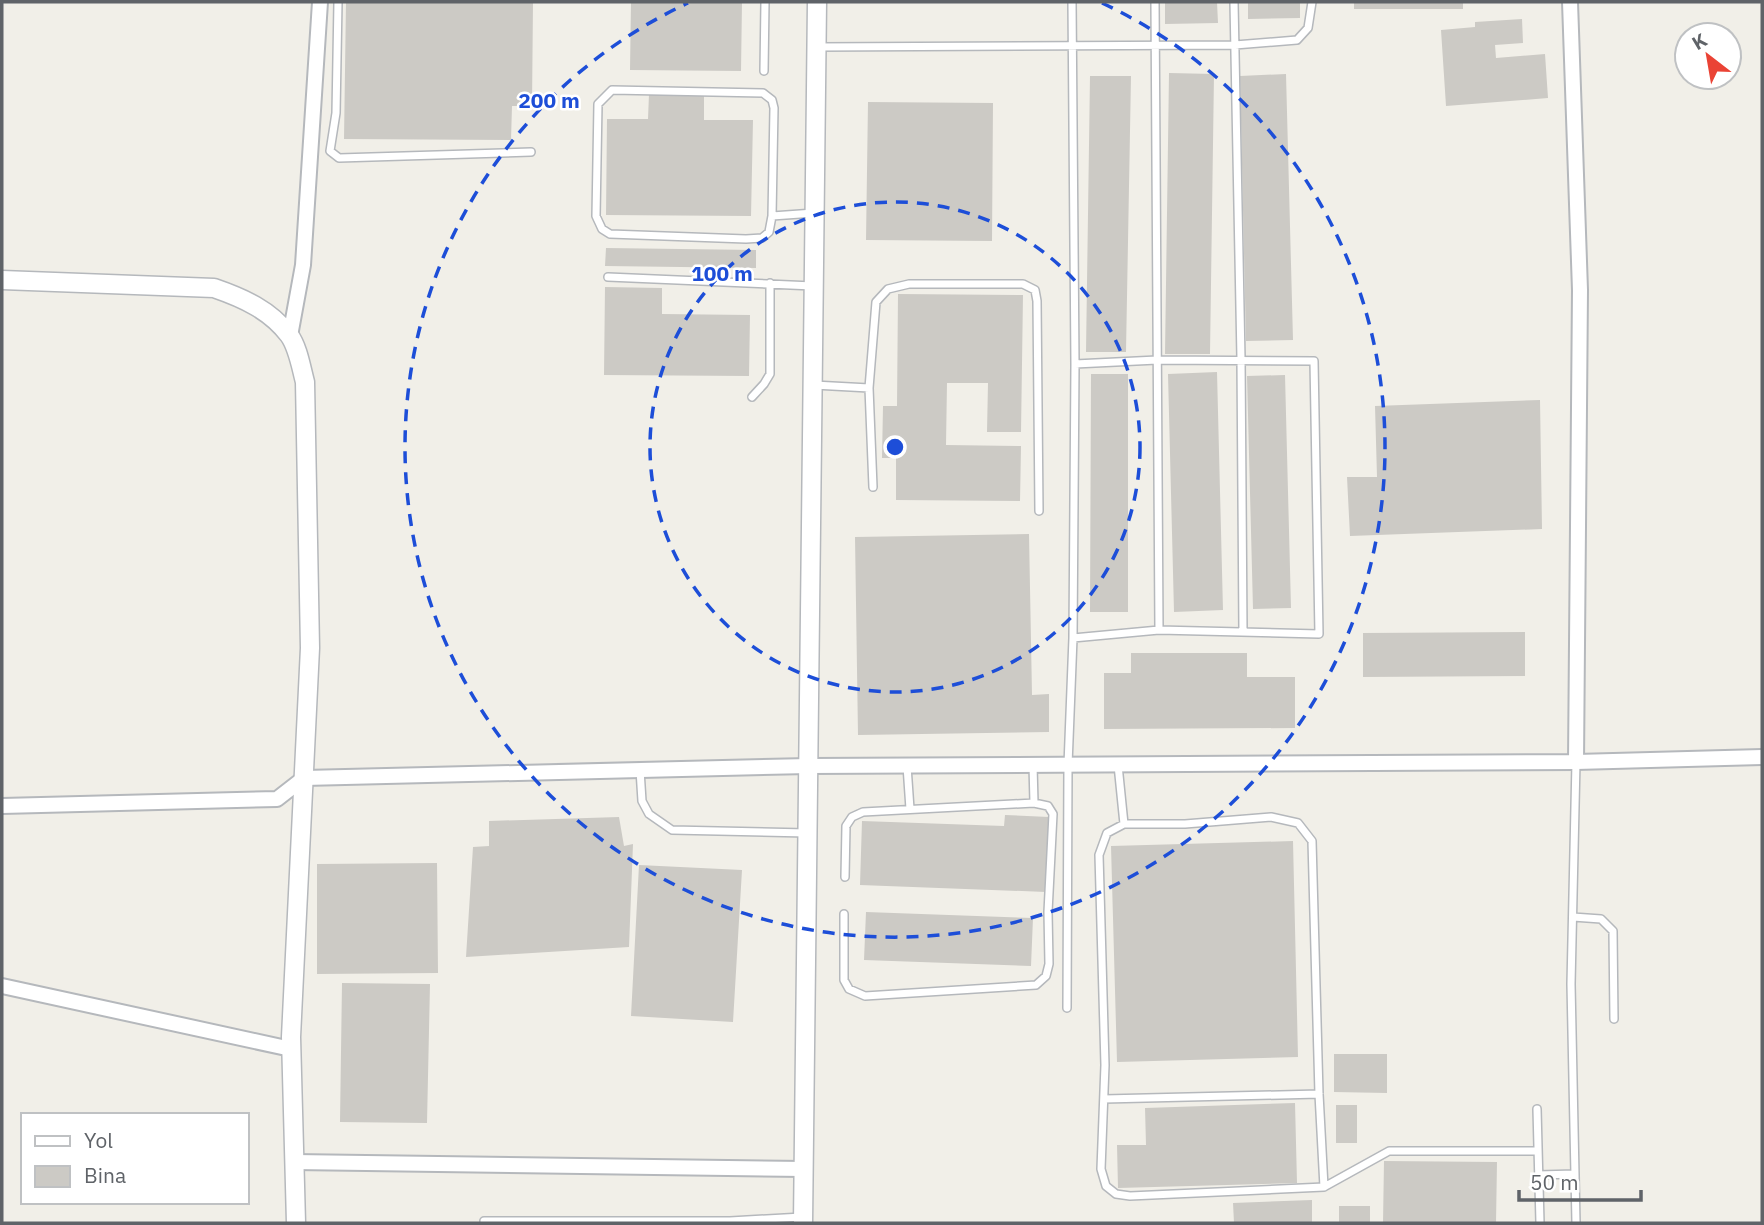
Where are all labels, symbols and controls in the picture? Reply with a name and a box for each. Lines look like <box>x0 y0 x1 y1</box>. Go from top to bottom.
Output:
north arrow <box>1673 21 1743 91</box>
text: K <box>1687 28 1711 55</box>
text: 200 m <box>518 86 580 114</box>
text: 100 m <box>691 259 753 287</box>
centre of rings <box>883 435 907 459</box>
legend <box>21 1113 248 1204</box>
text: Yol <box>84 1126 113 1154</box>
scale bar <box>1519 1158 1642 1202</box>
text: Bina <box>84 1161 126 1189</box>
text: 50 m <box>1530 1168 1579 1196</box>

